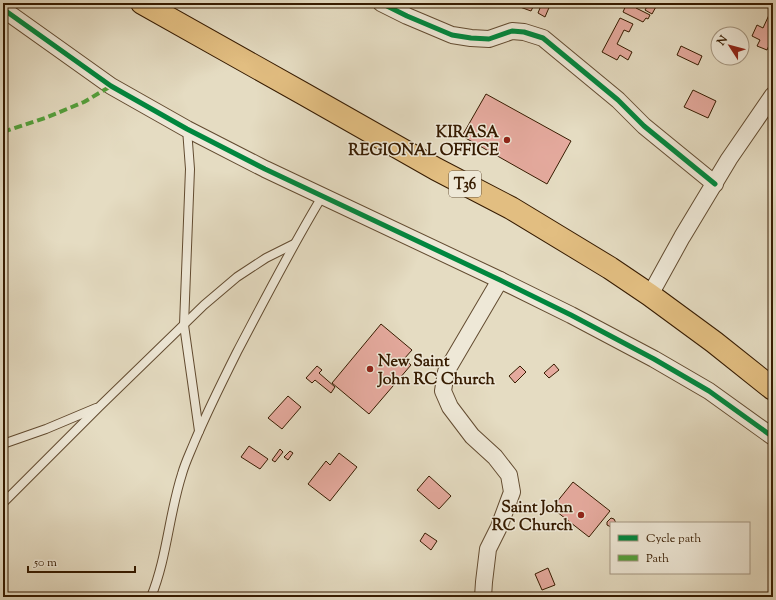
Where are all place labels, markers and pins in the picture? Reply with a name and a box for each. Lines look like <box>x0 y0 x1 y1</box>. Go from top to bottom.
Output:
place label: KIRASA REGIONAL OFFICE <box>348 122 499 163</box>
marker: KIRASA REGIONAL OFFICE <box>502 135 512 145</box>
place label: New Saint John RC Church <box>376 351 495 392</box>
marker: New Saint John RC Church <box>365 364 375 374</box>
place label: Saint John RC Church <box>492 497 574 538</box>
marker: Saint John RC Church <box>576 510 586 520</box>

